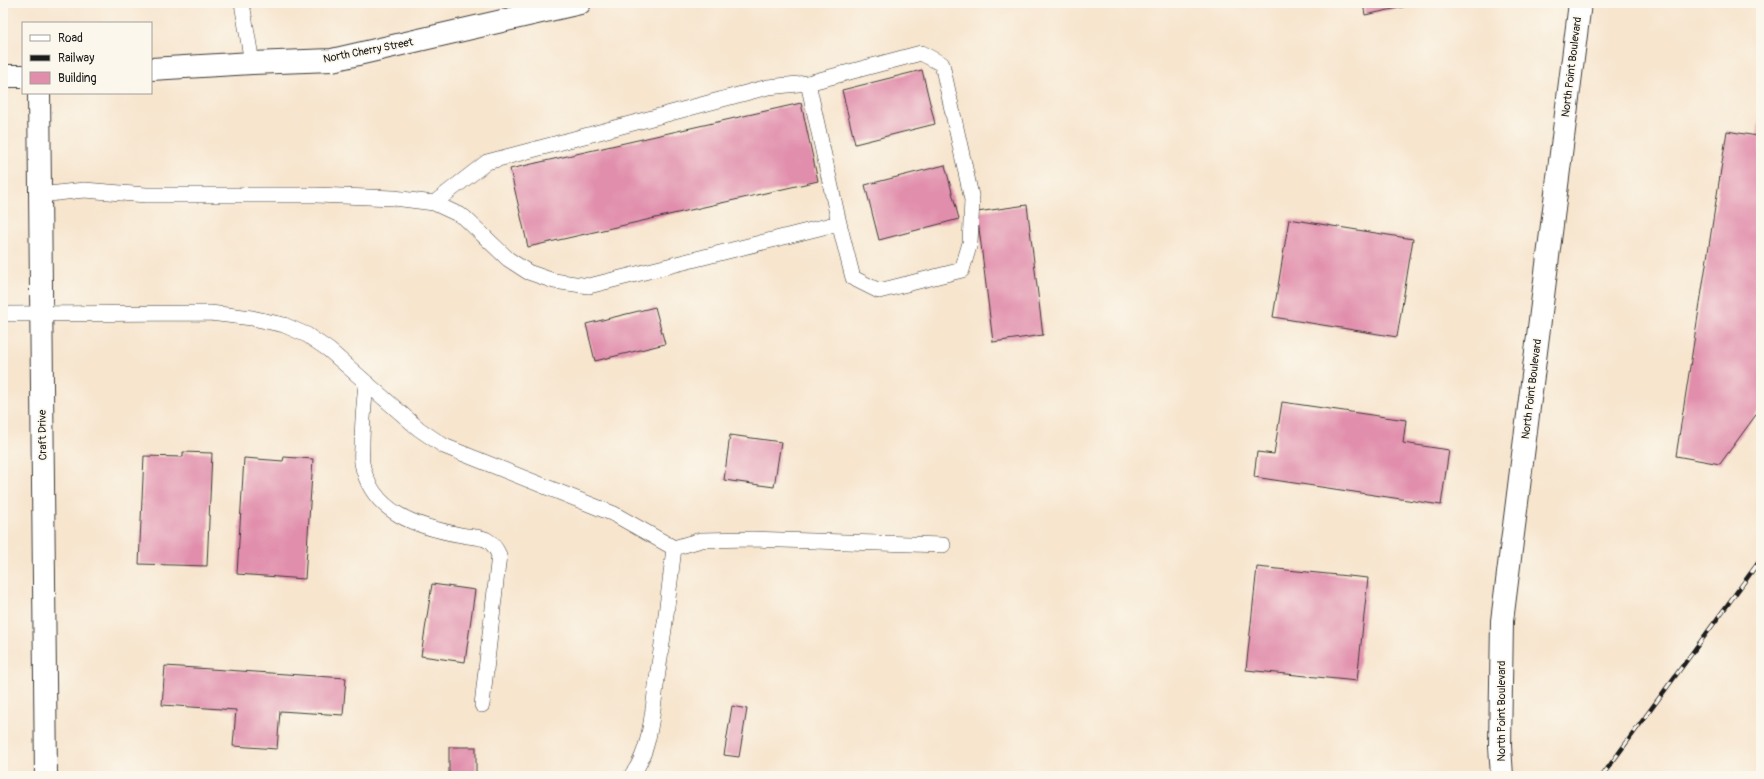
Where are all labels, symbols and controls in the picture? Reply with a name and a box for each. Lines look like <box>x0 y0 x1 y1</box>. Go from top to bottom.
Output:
street label: North Point Boulevard <box>1559 16 1584 118</box>
legend <box>22 22 152 94</box>
text: Road <box>58 31 83 46</box>
street label: North Cherry Street <box>322 35 415 66</box>
text: Railway <box>58 51 94 66</box>
text: Building <box>58 71 97 86</box>
street label: North Point Boulevard <box>1519 338 1544 440</box>
street label: Craft Drive <box>36 409 49 460</box>
street label: North Point Boulevard <box>1495 661 1508 761</box>

